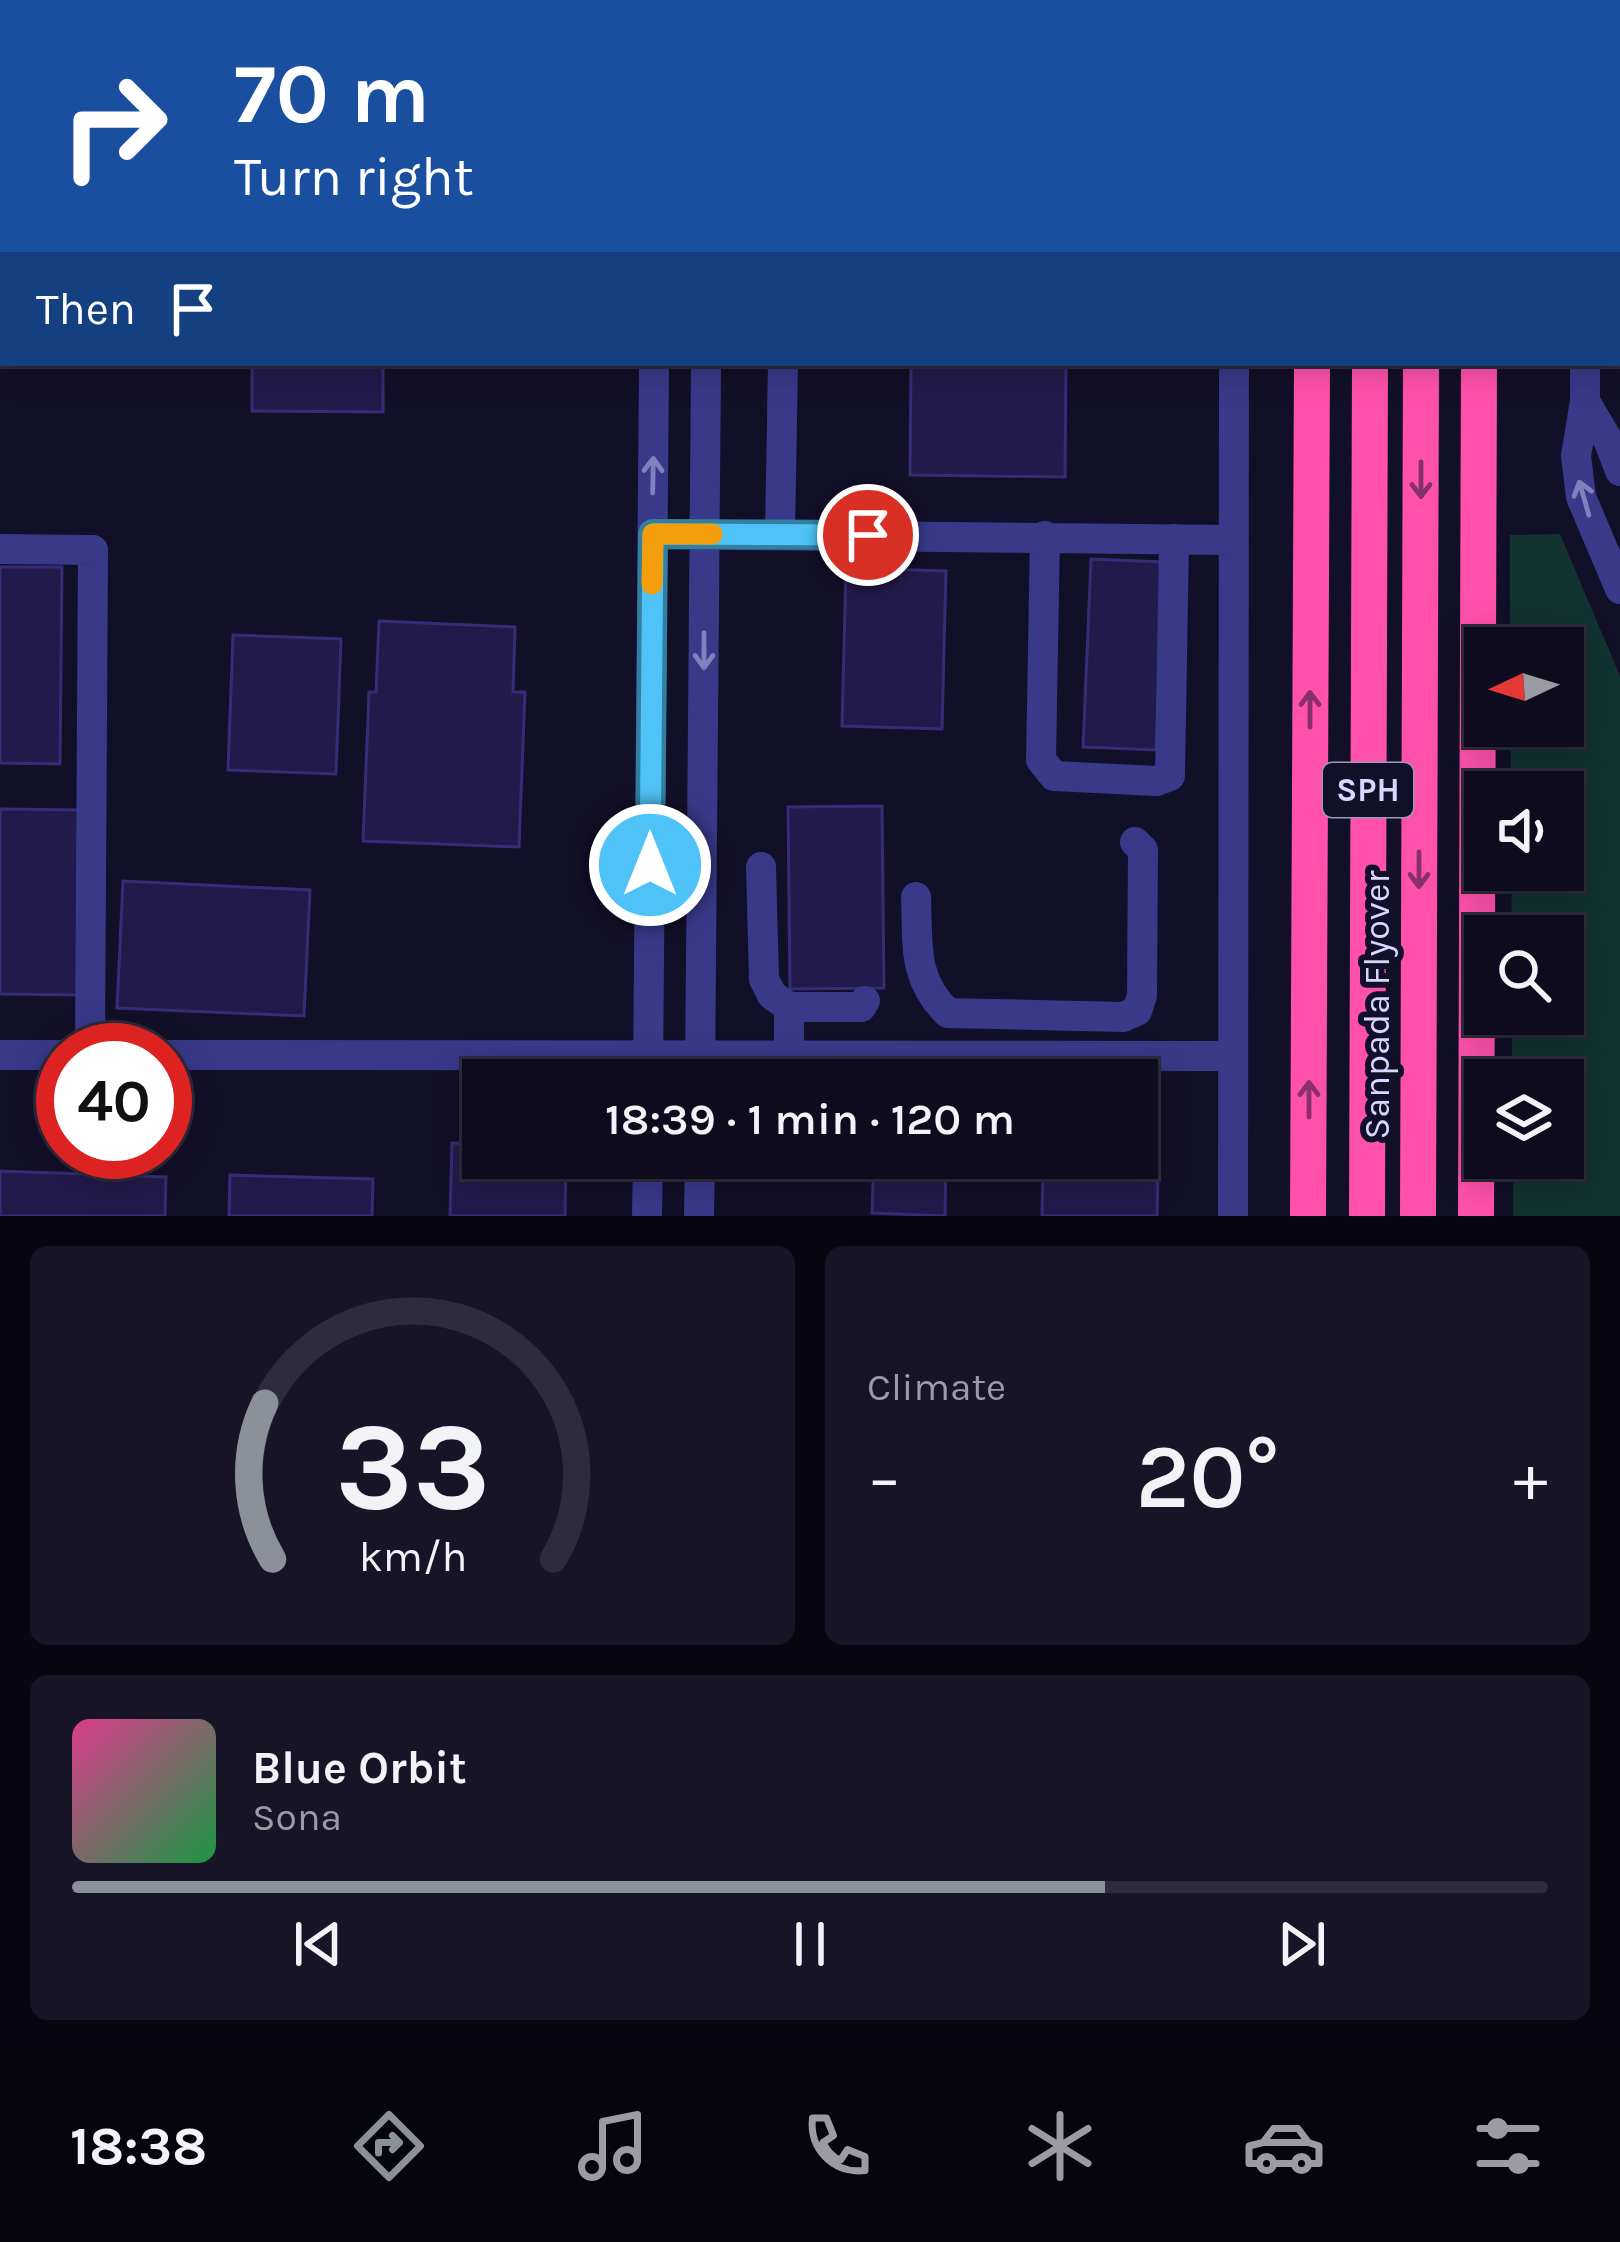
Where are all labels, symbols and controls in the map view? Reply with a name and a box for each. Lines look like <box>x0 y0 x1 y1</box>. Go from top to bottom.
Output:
text: 70 m <box>234 45 430 143</box>
icon: right <box>36 48 192 204</box>
text: Turn right <box>234 145 474 209</box>
icon: arrive <box>160 276 226 342</box>
text: Then <box>36 283 136 335</box>
one-way arrow <box>642 456 664 495</box>
one-way arrow <box>1410 460 1432 499</box>
one-way arrow <box>1572 480 1594 518</box>
pin <box>817 484 919 586</box>
icon: arrive <box>835 502 901 568</box>
north arrow <box>1464 627 1584 747</box>
map controls <box>1464 627 1584 1179</box>
one-way arrow <box>693 631 715 670</box>
one-way arrow <box>1299 690 1322 729</box>
road number: SPH <box>1323 763 1413 817</box>
button: sound <box>1464 771 1584 891</box>
position arrow <box>587 802 713 928</box>
one-way arrow <box>1408 850 1430 889</box>
street label: Sanpada Flyover <box>1356 870 1398 1139</box>
button: search <box>1464 915 1584 1035</box>
speed limit sign: 40 <box>36 1023 192 1179</box>
button: layers <box>1464 1059 1584 1179</box>
one-way arrow <box>1298 1080 1320 1119</box>
text: 18:39 · 1 min · 120 m <box>605 1093 1015 1145</box>
text: Climate <box>867 1364 1006 1410</box>
text: 33 <box>335 1394 490 1539</box>
text: 20° <box>1136 1424 1279 1530</box>
text: − <box>867 1439 902 1517</box>
text: + <box>1513 1439 1548 1517</box>
text: km/h <box>358 1531 467 1581</box>
text: Blue Orbit <box>252 1742 467 1794</box>
text: Sona <box>252 1794 342 1840</box>
icon: previous <box>285 1911 351 1977</box>
icon: pause <box>777 1911 843 1977</box>
icon: next <box>1269 1911 1335 1977</box>
icon: directions <box>347 2104 431 2188</box>
icon: music <box>571 2104 655 2188</box>
icon: phone <box>795 2104 879 2188</box>
icon: climate <box>1018 2104 1102 2188</box>
icon: car <box>1242 2104 1326 2188</box>
icon: filters <box>1466 2104 1550 2188</box>
text: 18:38 <box>70 2114 207 2178</box>

